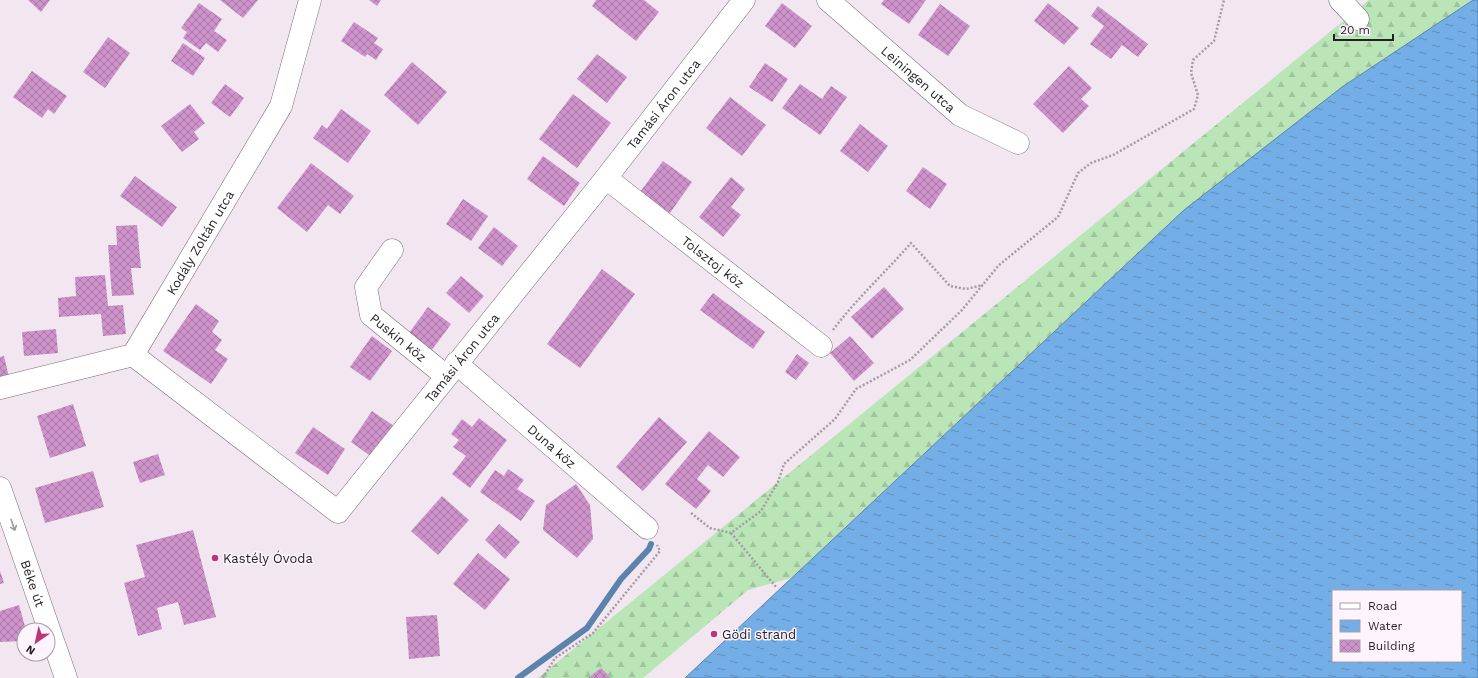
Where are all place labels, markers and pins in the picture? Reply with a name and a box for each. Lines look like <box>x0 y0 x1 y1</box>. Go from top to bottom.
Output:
place label: Kastély Óvoda <box>223 550 313 566</box>
marker: Kastély Óvoda <box>210 553 220 563</box>
place label: Gödi strand <box>722 627 796 642</box>
marker: Gödi strand <box>709 629 719 639</box>

